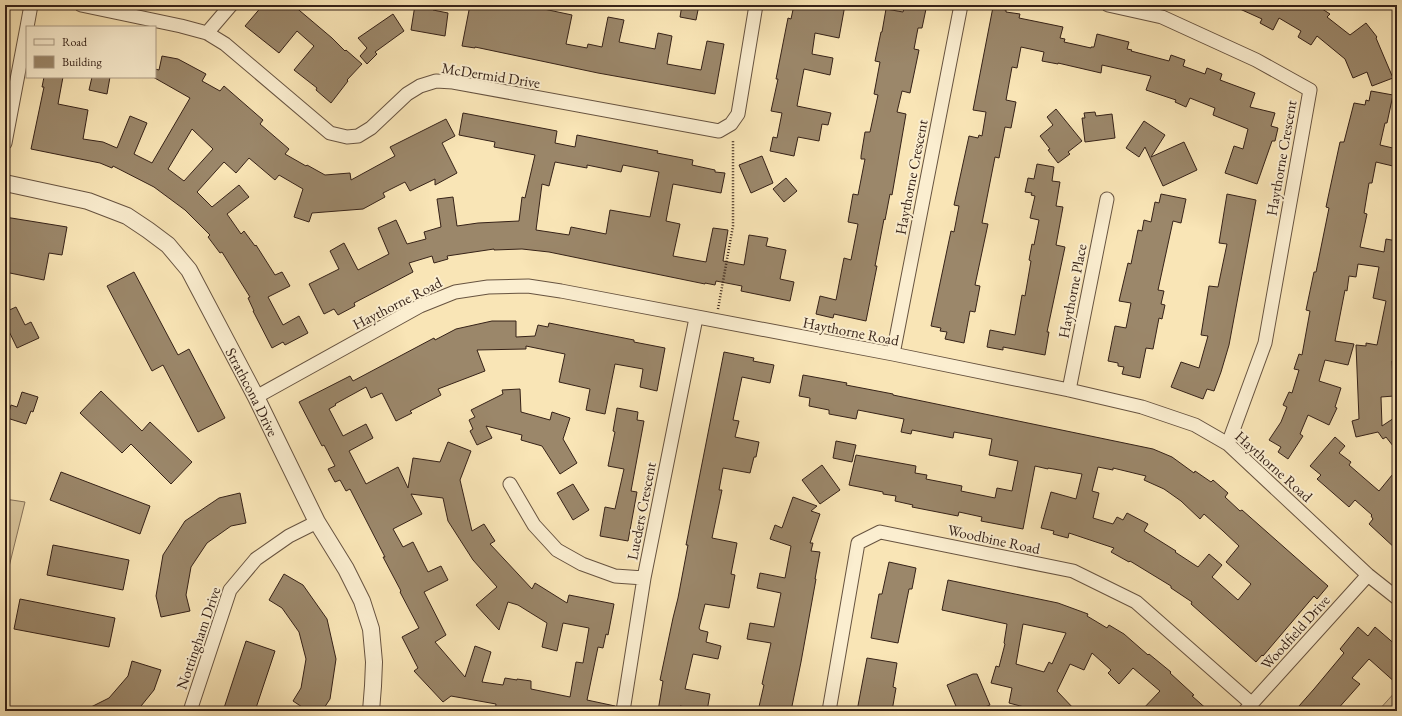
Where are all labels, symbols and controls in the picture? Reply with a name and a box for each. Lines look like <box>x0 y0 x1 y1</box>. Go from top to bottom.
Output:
legend <box>26 26 156 78</box>
text: Road <box>62 34 88 50</box>
text: Building <box>62 54 103 70</box>
street label: McDermid Drive <box>440 58 542 92</box>
street label: Haythorne Crescent <box>1261 99 1301 217</box>
street label: Haythorne Crescent <box>891 118 932 236</box>
street label: Haythorne Place <box>1054 242 1090 340</box>
street label: Haythorne Road <box>349 272 445 334</box>
street label: Haythorne Road <box>801 312 901 350</box>
street label: Strathcona Drive <box>222 344 283 440</box>
street label: Haythorne Road <box>1231 426 1317 506</box>
street label: Lueders Crescent <box>622 460 660 562</box>
street label: Woodbine Road <box>946 520 1042 558</box>
street label: Nottingham Drive <box>172 584 224 692</box>
street label: Woodfield Drive <box>1256 590 1334 673</box>

